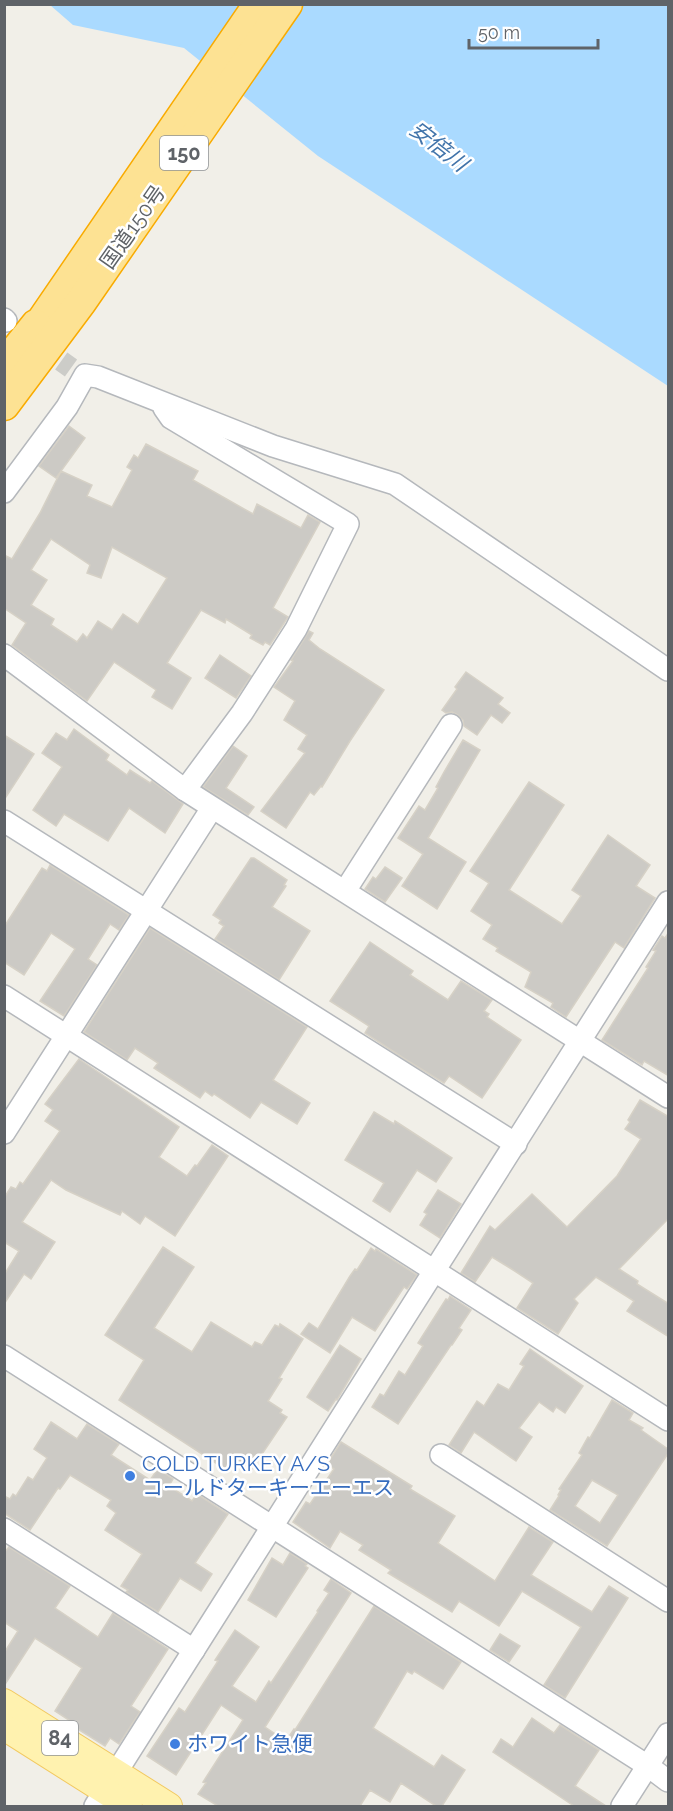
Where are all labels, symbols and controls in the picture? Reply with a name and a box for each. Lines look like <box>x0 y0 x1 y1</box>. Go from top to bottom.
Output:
scale bar <box>469 12 598 50</box>
text: 50 m <box>478 22 520 43</box>
water label: 安倍川 <box>405 115 475 178</box>
road number: 150 <box>160 136 208 170</box>
street label: 国道150号 <box>95 180 170 273</box>
place label: COLD TURKEY A/S コールドターキーエーエス <box>142 1451 394 1500</box>
marker: COLD TURKEY A/S コールドターキーエーエス <box>123 1469 137 1483</box>
road number: 84 <box>42 1721 78 1755</box>
place label: ホワイト急便 <box>187 1731 313 1756</box>
marker: ホワイト急便 <box>168 1737 182 1751</box>

